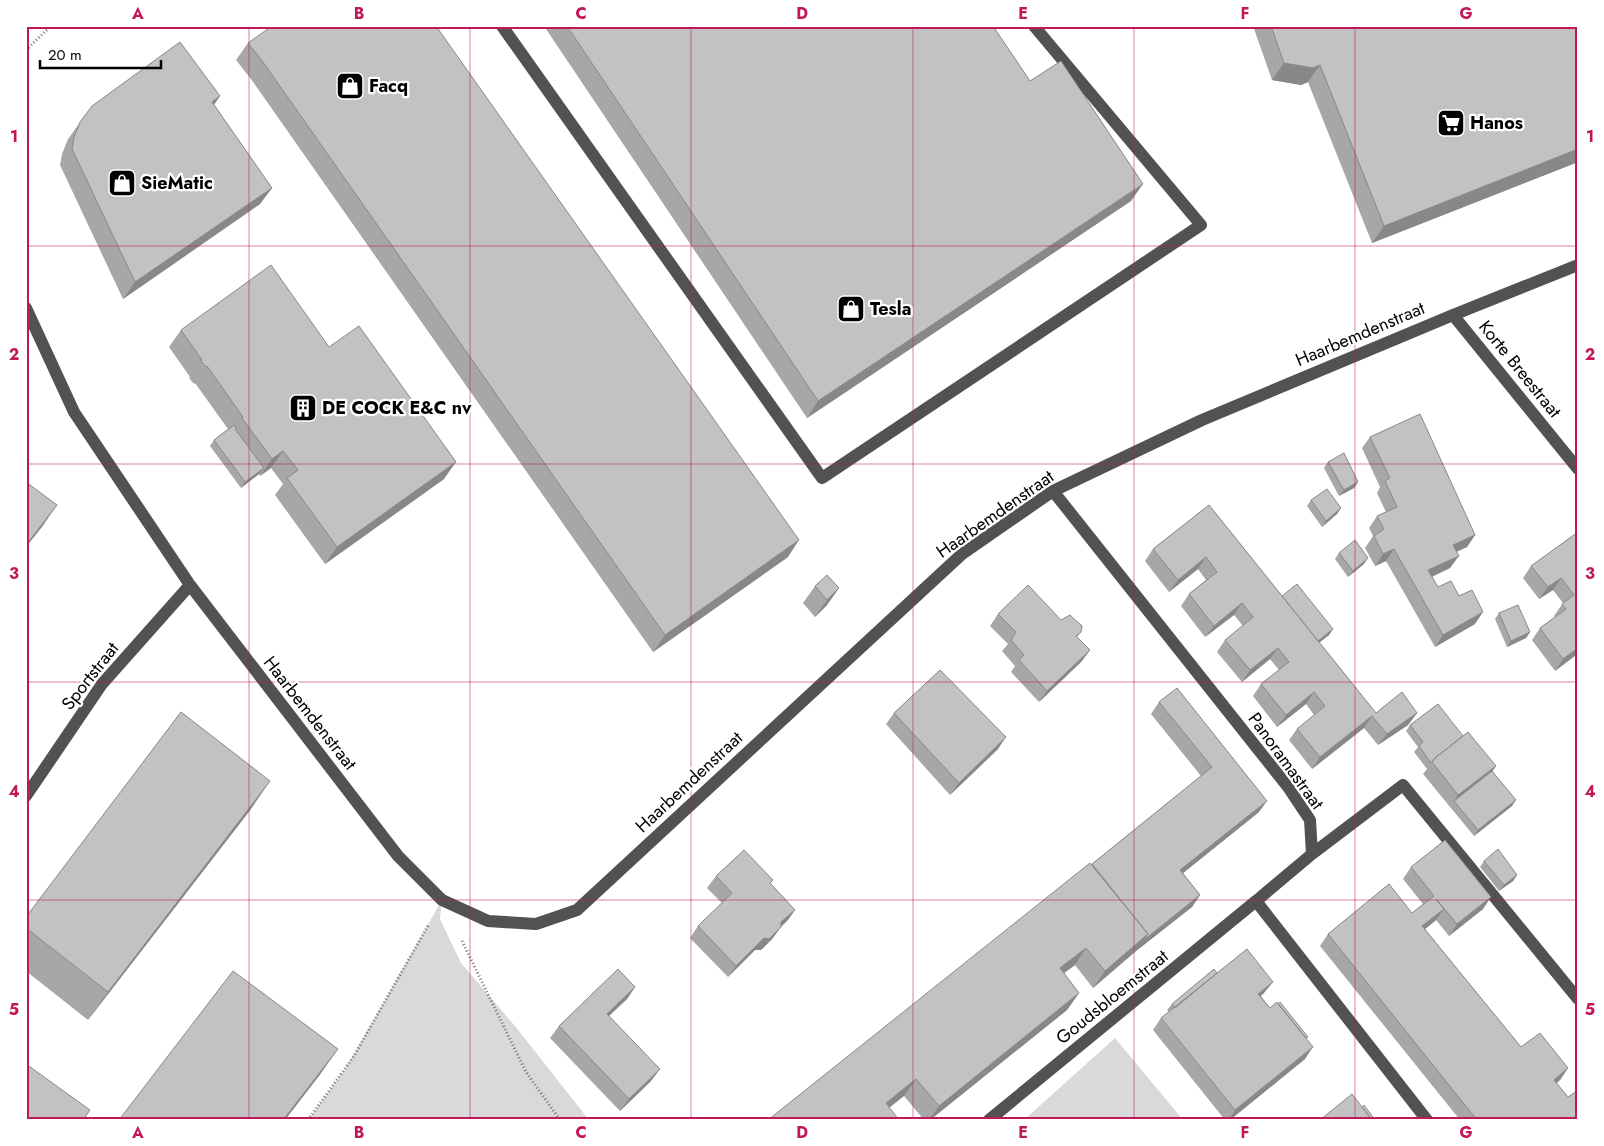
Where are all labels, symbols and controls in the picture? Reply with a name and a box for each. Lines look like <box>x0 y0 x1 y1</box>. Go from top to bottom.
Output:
text: A <box>131 2 144 25</box>
text: B <box>354 2 364 25</box>
text: C <box>575 2 587 25</box>
text: D <box>796 2 808 25</box>
text: E <box>1018 2 1028 25</box>
text: F <box>1241 2 1249 25</box>
text: G <box>1459 2 1473 25</box>
scale bar <box>40 38 161 70</box>
text: 20 m <box>48 44 82 66</box>
shop icon: Facq <box>335 71 365 101</box>
place label: Facq <box>369 73 408 99</box>
supermarket icon: Hanos <box>1436 108 1466 138</box>
place label: Hanos <box>1470 110 1523 136</box>
text: 1 <box>10 125 18 148</box>
text: 1 <box>1586 125 1594 148</box>
shop icon: SieMatic <box>107 168 137 198</box>
place label: SieMatic <box>141 170 213 196</box>
shop icon: Tesla <box>836 294 866 324</box>
street label: Haarbemdenstraat <box>1291 295 1429 373</box>
place label: Tesla <box>870 296 911 322</box>
street label: Korte Breestraat <box>1473 315 1568 424</box>
text: 2 <box>9 343 19 366</box>
text: 2 <box>1585 343 1595 366</box>
building icon: DE COCK E&C nv <box>288 393 318 423</box>
place label: DE COCK E&C nv <box>322 395 472 421</box>
street label: Haarbemdenstraat <box>931 463 1060 564</box>
text: 3 <box>9 562 19 585</box>
text: 3 <box>1585 562 1595 585</box>
street label: Sportstraat <box>55 636 125 715</box>
street label: Haarbemdenstraat <box>257 651 363 776</box>
street label: Panoramastraat <box>1242 707 1330 815</box>
street label: Haarbemdenstraat <box>630 725 749 839</box>
text: 4 <box>8 780 20 803</box>
text: 4 <box>1584 780 1596 803</box>
street label: Goudsbloemstraat <box>1050 943 1174 1050</box>
text: 5 <box>9 998 19 1021</box>
text: 5 <box>1585 998 1595 1021</box>
text: A <box>131 1121 144 1144</box>
text: B <box>354 1121 364 1144</box>
text: C <box>575 1121 587 1144</box>
text: D <box>796 1121 808 1144</box>
text: E <box>1018 1121 1028 1144</box>
text: F <box>1241 1121 1249 1144</box>
text: G <box>1459 1121 1473 1144</box>

